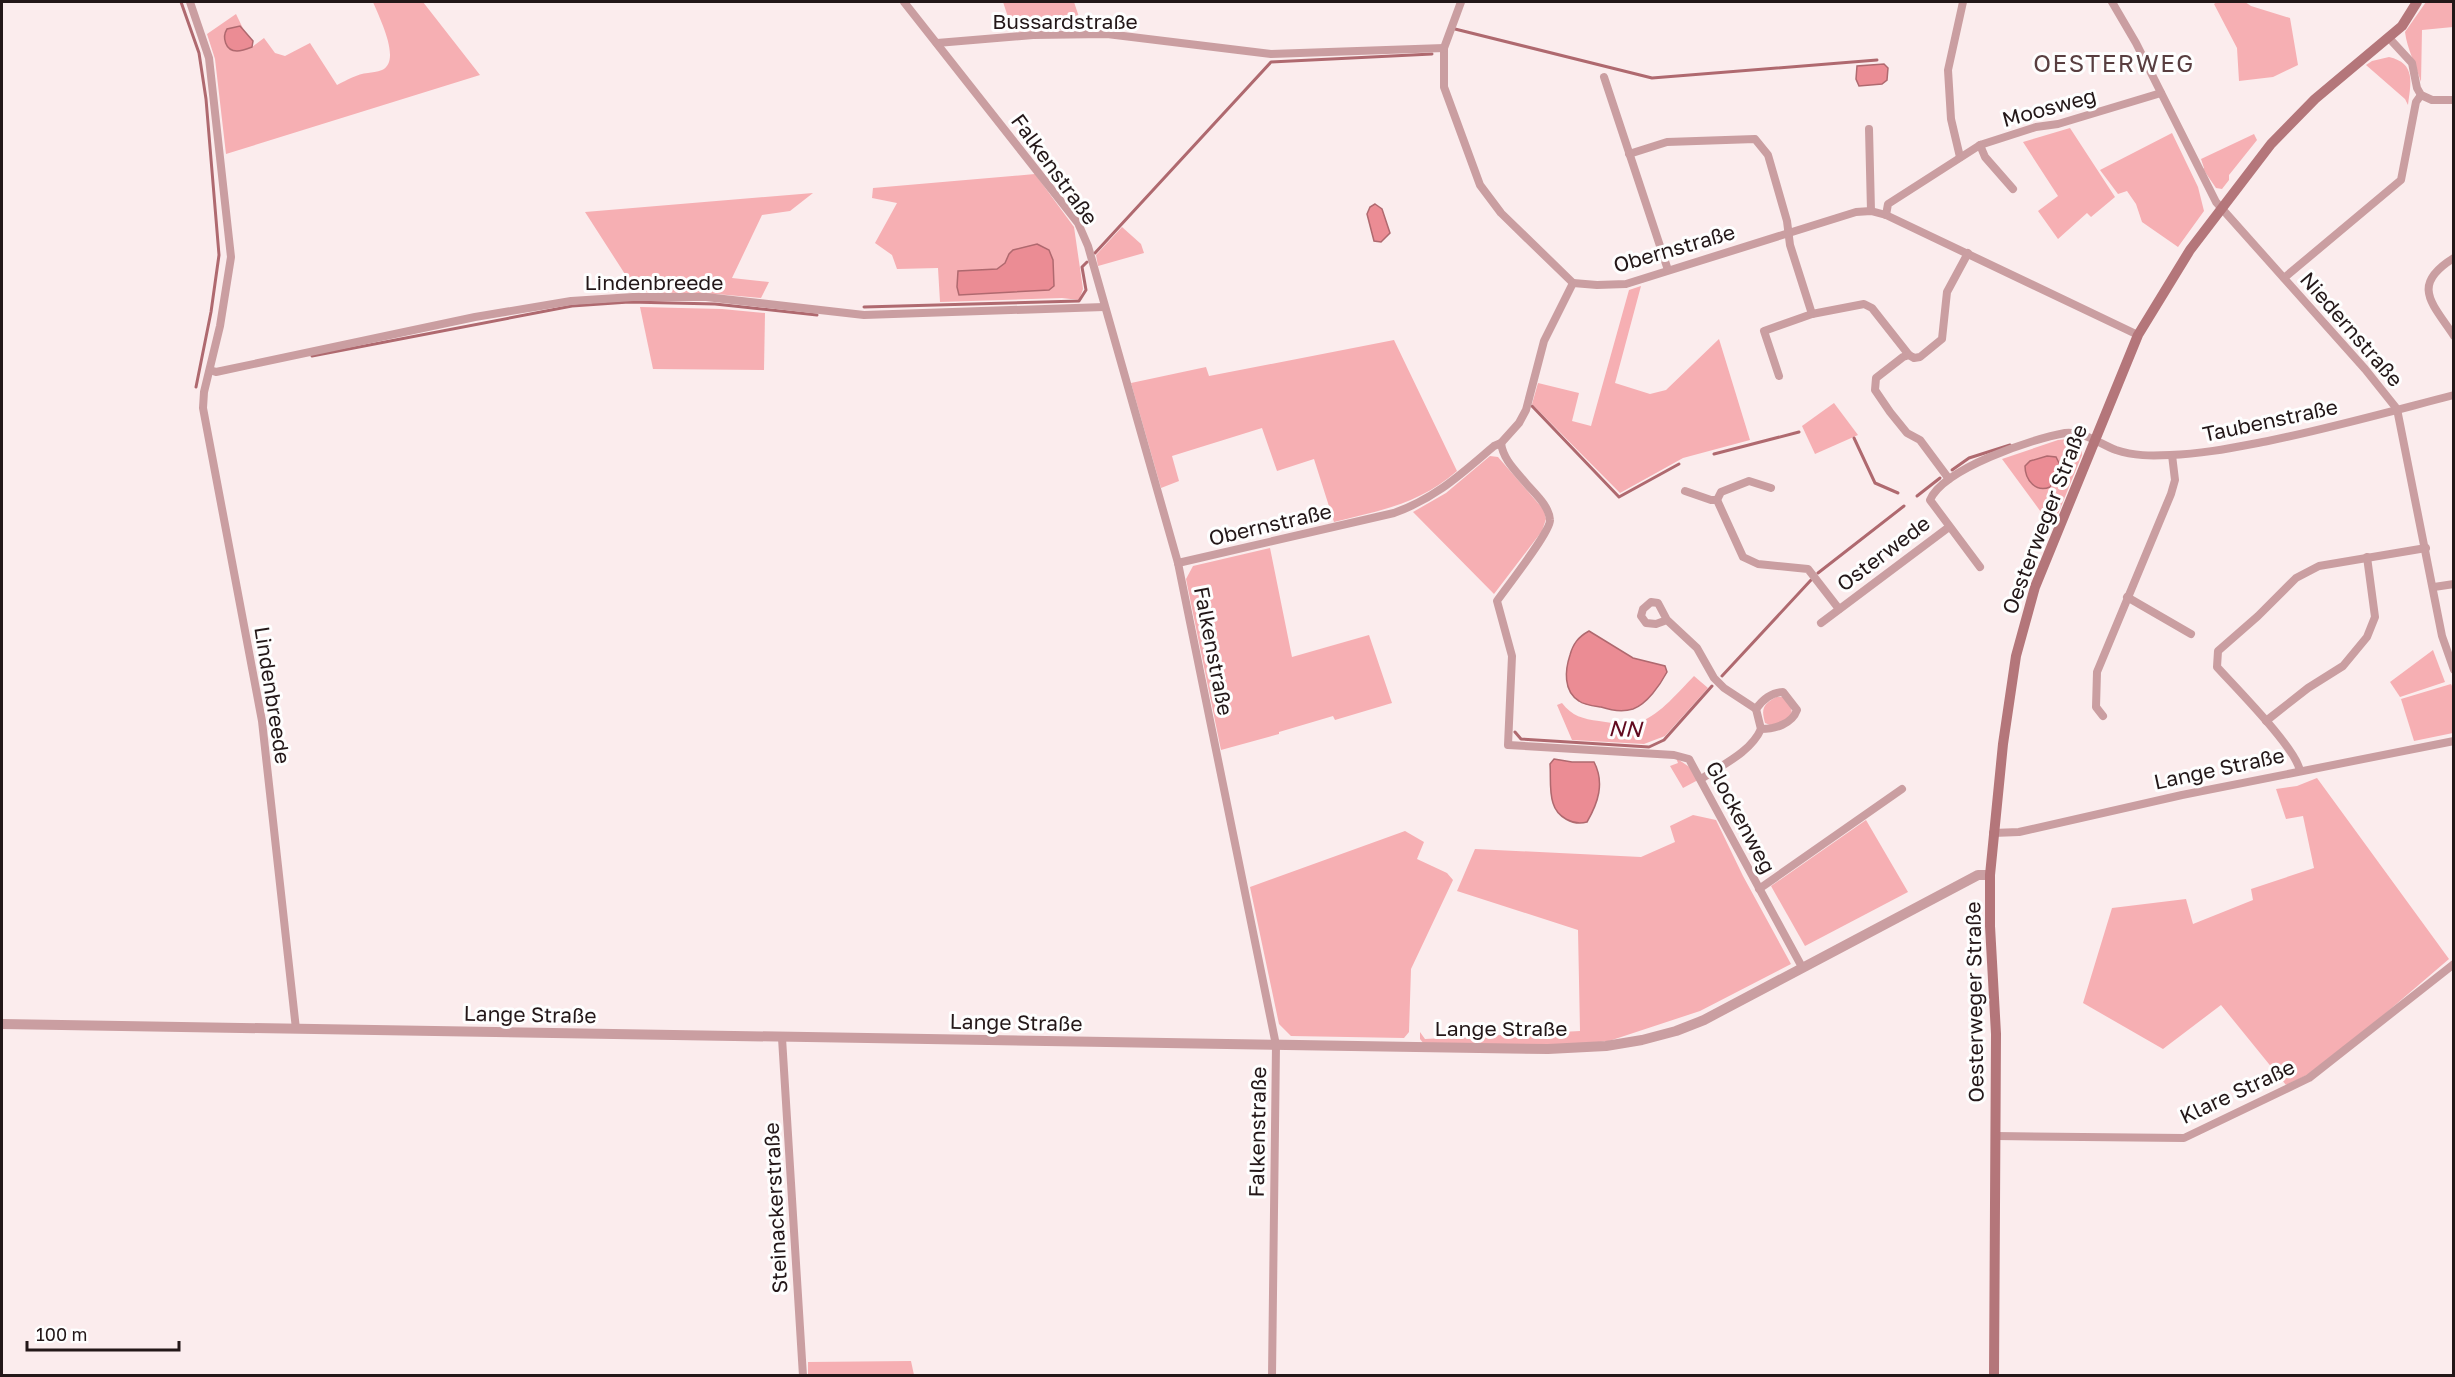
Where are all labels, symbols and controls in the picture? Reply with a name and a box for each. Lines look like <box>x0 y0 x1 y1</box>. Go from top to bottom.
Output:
street label: Bussardstraße <box>992 8 1138 34</box>
district label: OESTERWEG <box>2033 48 2195 77</box>
street label: Moosweg <box>1999 82 2099 132</box>
street label: Falkenstraße <box>1006 108 1104 230</box>
street label: Obernstraße <box>1610 218 1738 278</box>
street label: Niedernstraße <box>2295 266 2409 392</box>
street label: Lindenbreede <box>585 269 723 295</box>
street label: Taubenstraße <box>2200 393 2340 447</box>
street label: Oesterweger Straße <box>1996 420 2092 618</box>
street label: Obernstraße <box>1206 497 1334 551</box>
street label: Osterwede <box>1831 510 1935 596</box>
street label: Falkenstraße <box>1189 584 1239 718</box>
street label: Lindenbreede <box>249 624 297 766</box>
water label: NN <box>1608 714 1644 742</box>
street label: Lange Straße <box>2151 741 2287 795</box>
street label: Glockenweg <box>1701 756 1781 878</box>
street label: Oesterweger Straße <box>1959 901 1989 1103</box>
street label: Lange Straße <box>463 1000 597 1028</box>
street label: Lange Straße <box>949 1008 1083 1036</box>
street label: Lange Straße <box>1435 1015 1567 1041</box>
street label: Klare Straße <box>2175 1053 2299 1129</box>
street label: Falkenstraße <box>1243 1066 1271 1198</box>
street label: Steinackerstraße <box>758 1122 792 1294</box>
scale bar <box>27 1314 178 1352</box>
text: 100 m <box>36 1323 87 1345</box>

